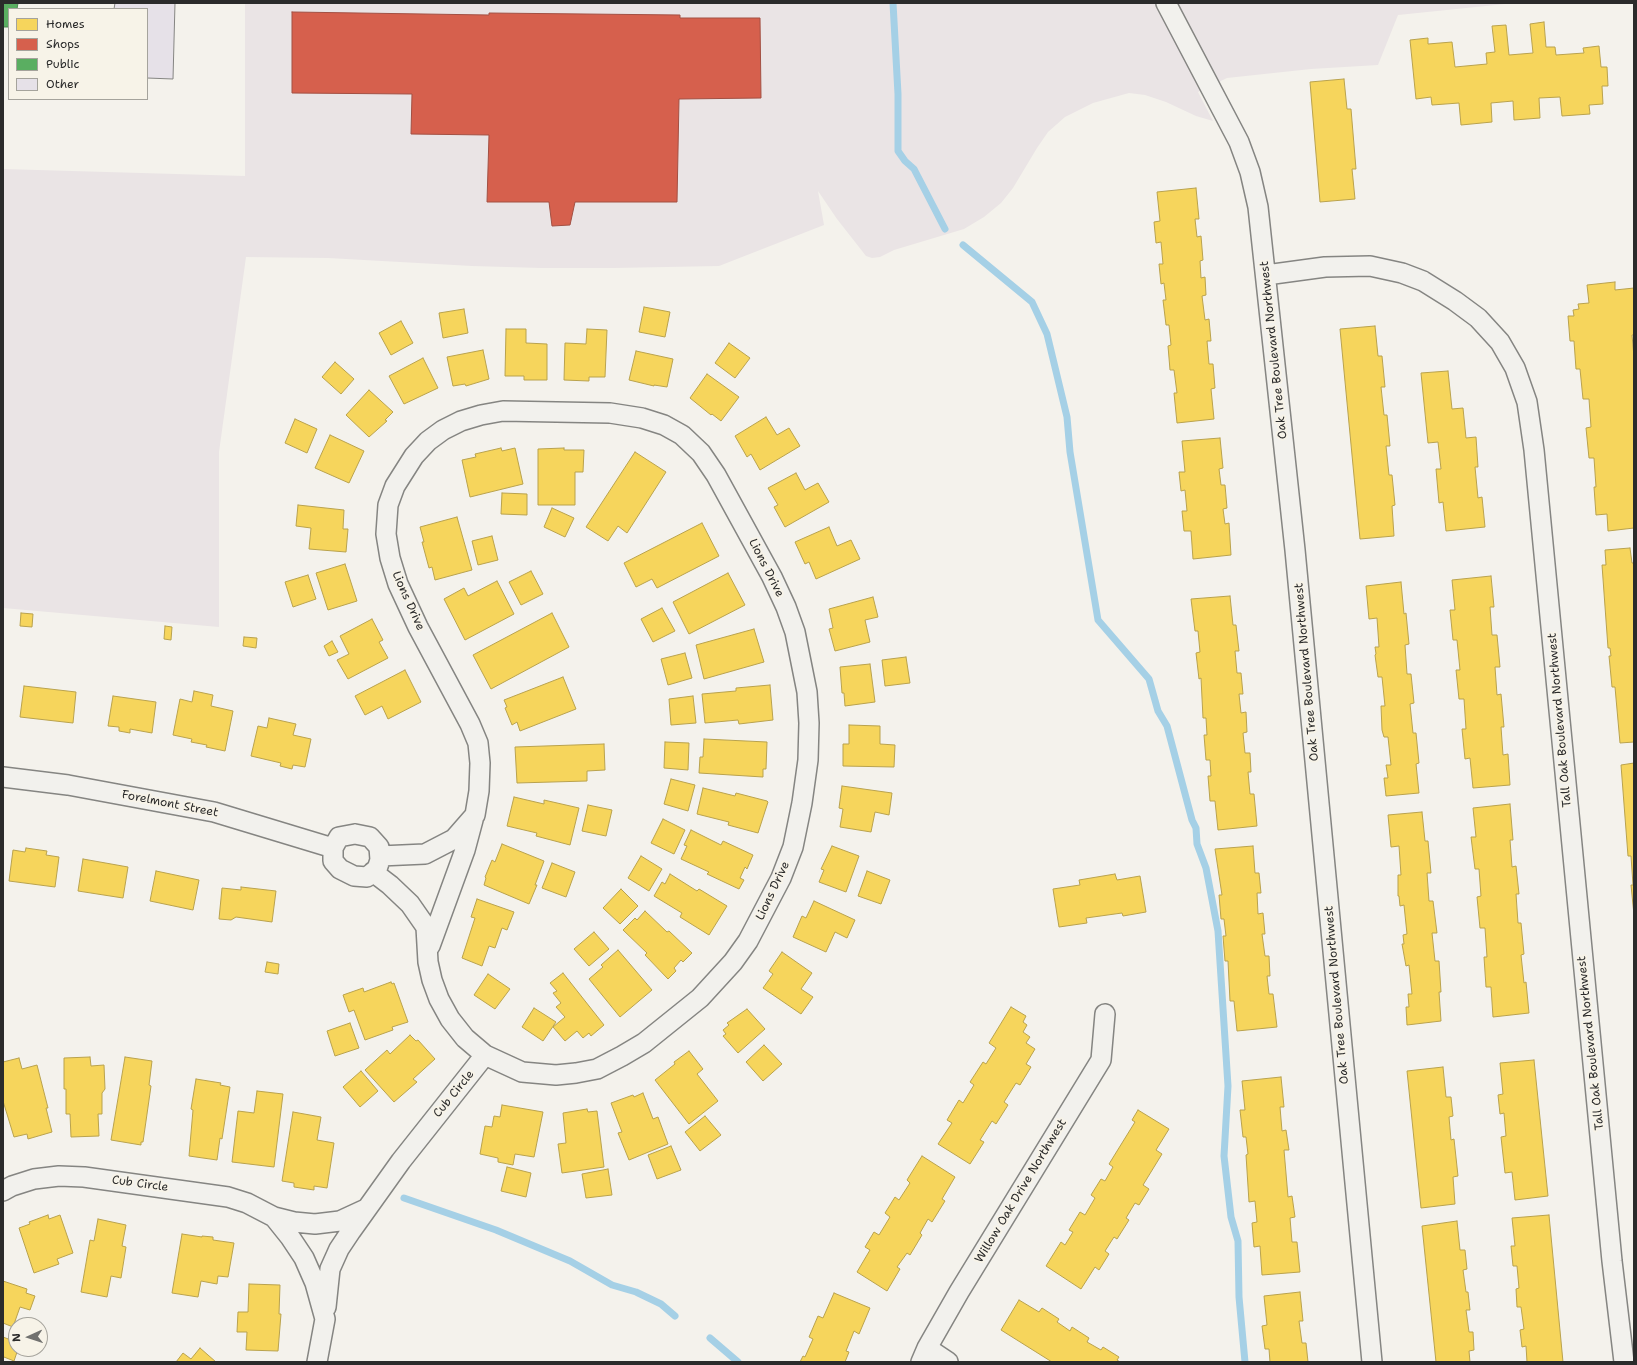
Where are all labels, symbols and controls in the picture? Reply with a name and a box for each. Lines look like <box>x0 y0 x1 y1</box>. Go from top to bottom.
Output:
legend <box>8 8 148 100</box>
text: Homes <box>46 16 85 32</box>
text: Shops <box>46 36 80 52</box>
text: Public <box>46 56 80 72</box>
text: Other <box>46 76 79 92</box>
street label: Oak Tree Boulevard Northwest <box>1257 260 1291 440</box>
street label: Lions Drive <box>745 536 787 600</box>
street label: Lions Drive <box>389 569 427 633</box>
street label: Oak Tree Boulevard Northwest <box>1292 582 1322 762</box>
street label: Tall Oak Boulevard Northwest <box>1545 632 1575 808</box>
street label: Forelmont Street <box>120 788 220 820</box>
street label: Lions Drive <box>753 859 793 923</box>
street label: Oak Tree Boulevard Northwest <box>1322 905 1352 1085</box>
street label: Tall Oak Boulevard Northwest <box>1575 955 1607 1131</box>
street label: Cub Circle <box>431 1067 477 1121</box>
street label: Willow Oak Drive Northwest <box>972 1116 1070 1266</box>
street label: Cub Circle <box>111 1173 169 1195</box>
north arrow <box>8 1317 48 1357</box>
text: N <box>9 1333 24 1342</box>

